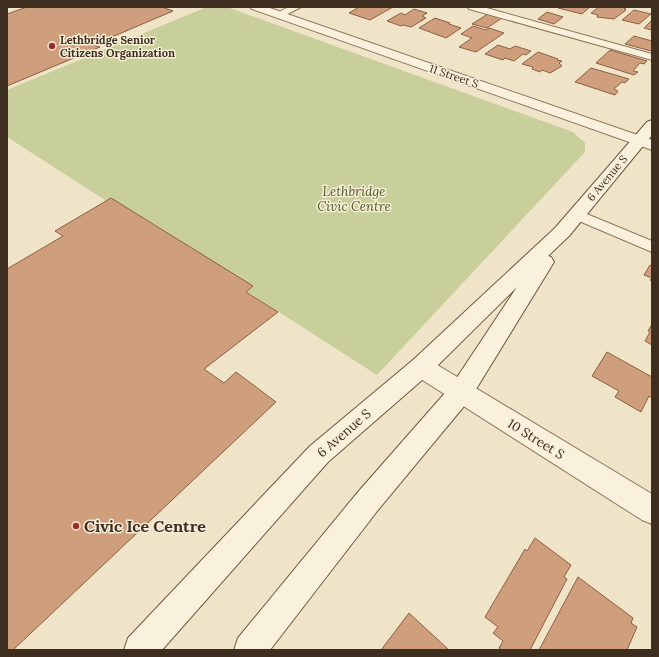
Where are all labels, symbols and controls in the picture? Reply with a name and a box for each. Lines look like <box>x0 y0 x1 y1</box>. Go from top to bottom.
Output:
place label: Lethbridge Senior Citizens Organization <box>60 33 175 60</box>
marker: Lethbridge Senior Citizens Organization <box>47 41 57 51</box>
street label: 11 Street S <box>428 61 480 91</box>
street label: 6 Avenue S <box>584 152 630 204</box>
park label: Lethbridge Civic Centre <box>317 183 391 215</box>
street label: 6 Avenue S <box>314 405 374 461</box>
street label: 10 Street S <box>504 415 568 463</box>
place label: Civic Ice Centre <box>84 516 206 536</box>
marker: Civic Ice Centre <box>71 521 81 531</box>

